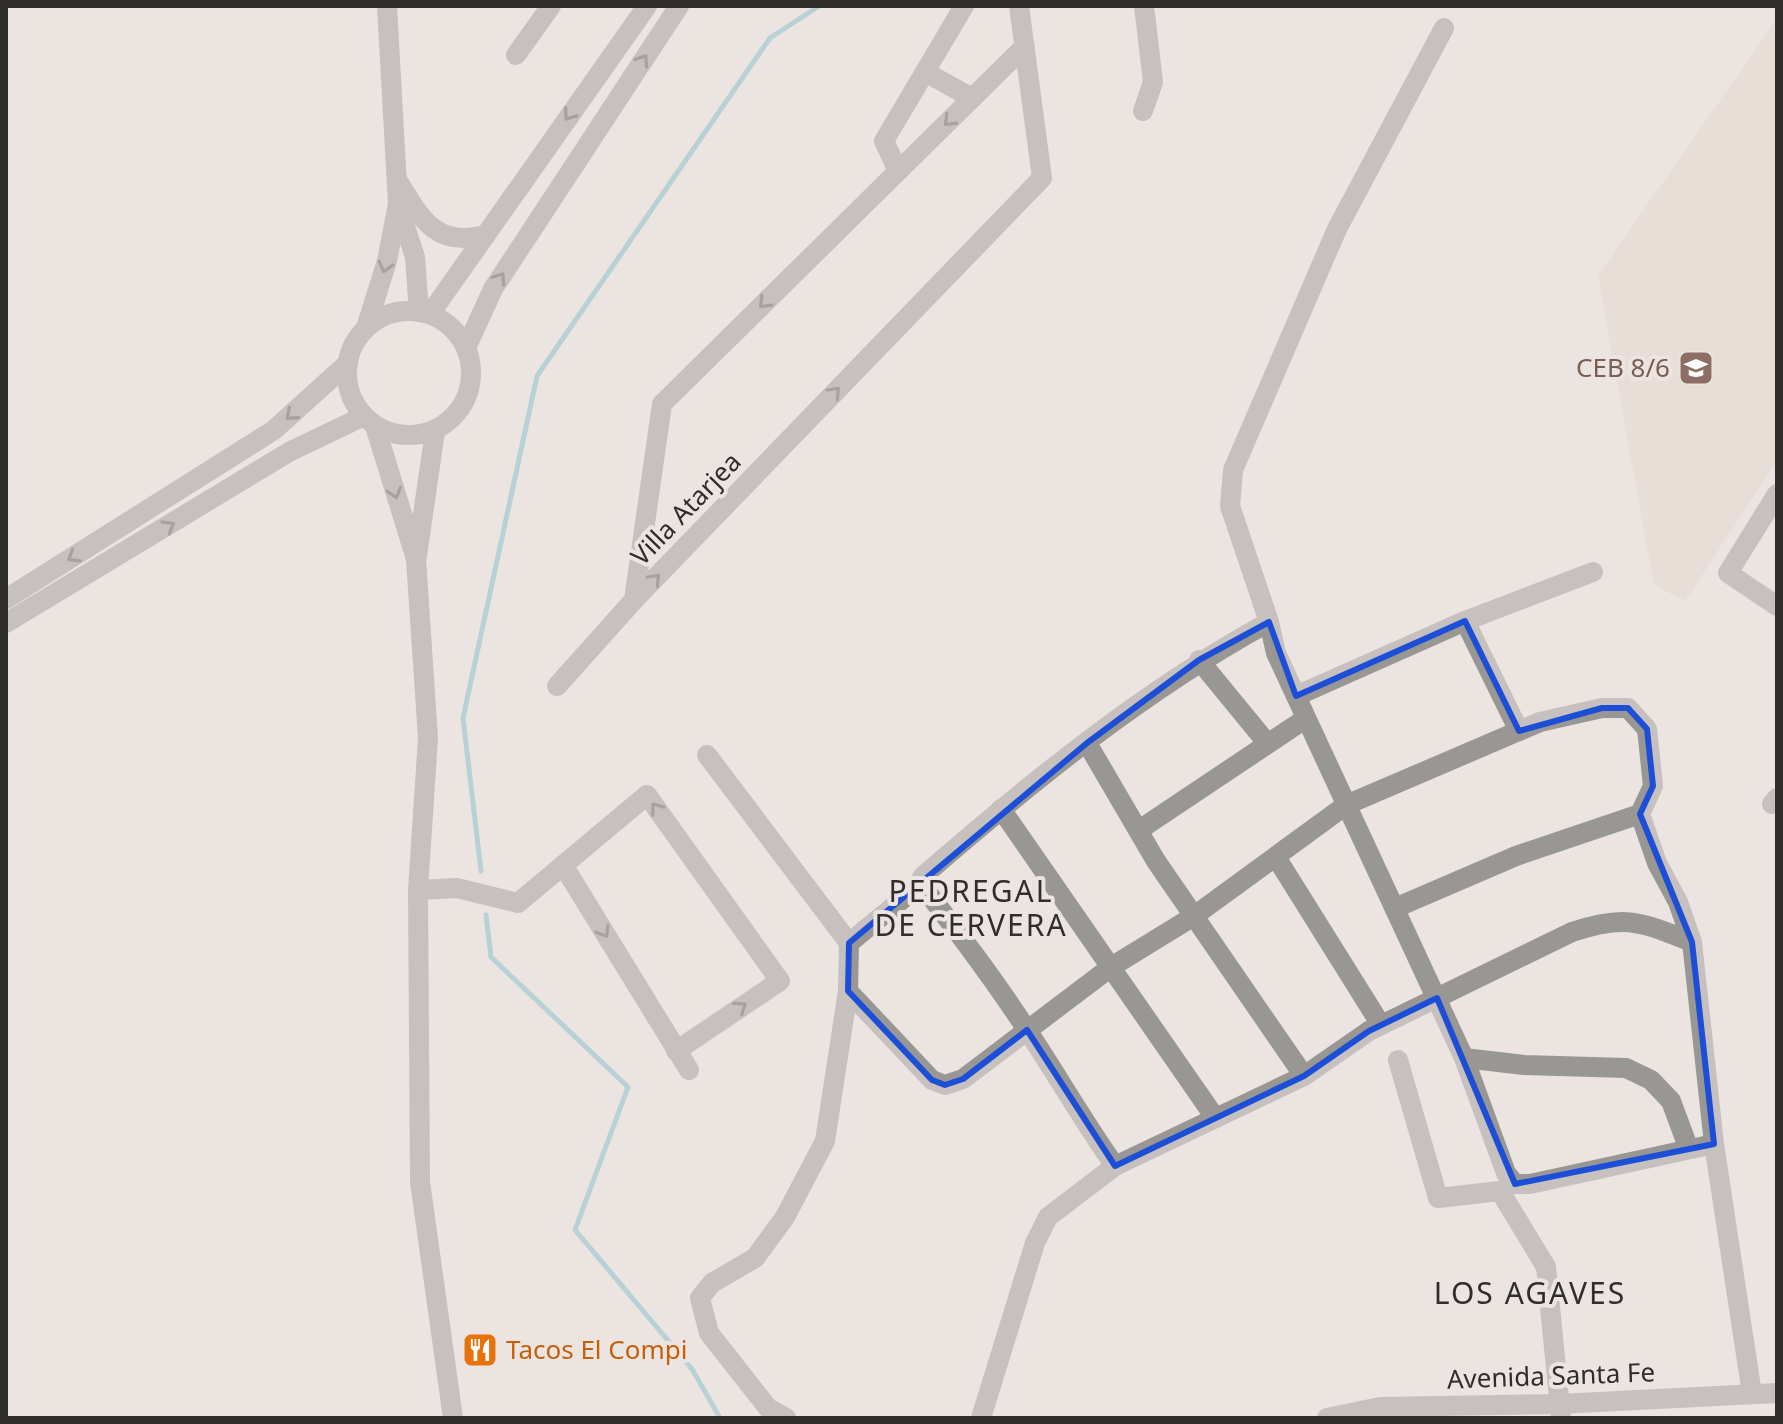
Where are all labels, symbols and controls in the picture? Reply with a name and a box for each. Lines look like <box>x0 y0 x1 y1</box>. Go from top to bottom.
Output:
one-way arrow <box>633 55 648 69</box>
one-way arrow <box>564 106 578 121</box>
one-way arrow <box>944 111 958 126</box>
one-way arrow <box>377 259 394 273</box>
one-way arrow <box>491 272 506 287</box>
one-way arrow <box>759 294 773 308</box>
place label: CEB 8/6 <box>1576 349 1670 385</box>
school or university icon: CEB 8/6 <box>1677 349 1715 387</box>
one-way arrow <box>826 387 841 401</box>
one-way arrow <box>285 406 300 420</box>
street label: Villa Atarjea <box>622 444 748 573</box>
one-way arrow <box>386 485 402 499</box>
one-way arrow <box>160 520 175 536</box>
one-way arrow <box>67 548 82 563</box>
one-way arrow <box>645 574 660 588</box>
one-way arrow <box>651 803 666 817</box>
district label: PEDREGAL DE CERVERA <box>874 870 1068 945</box>
one-way arrow <box>594 923 609 938</box>
one-way arrow <box>732 1002 747 1017</box>
district label: LOS AGAVES <box>1434 1272 1626 1313</box>
restaurant icon: Tacos El Compi <box>461 1331 499 1369</box>
place label: Tacos El Compi <box>506 1331 687 1367</box>
street label: Avenida Santa Fe <box>1446 1353 1656 1397</box>

